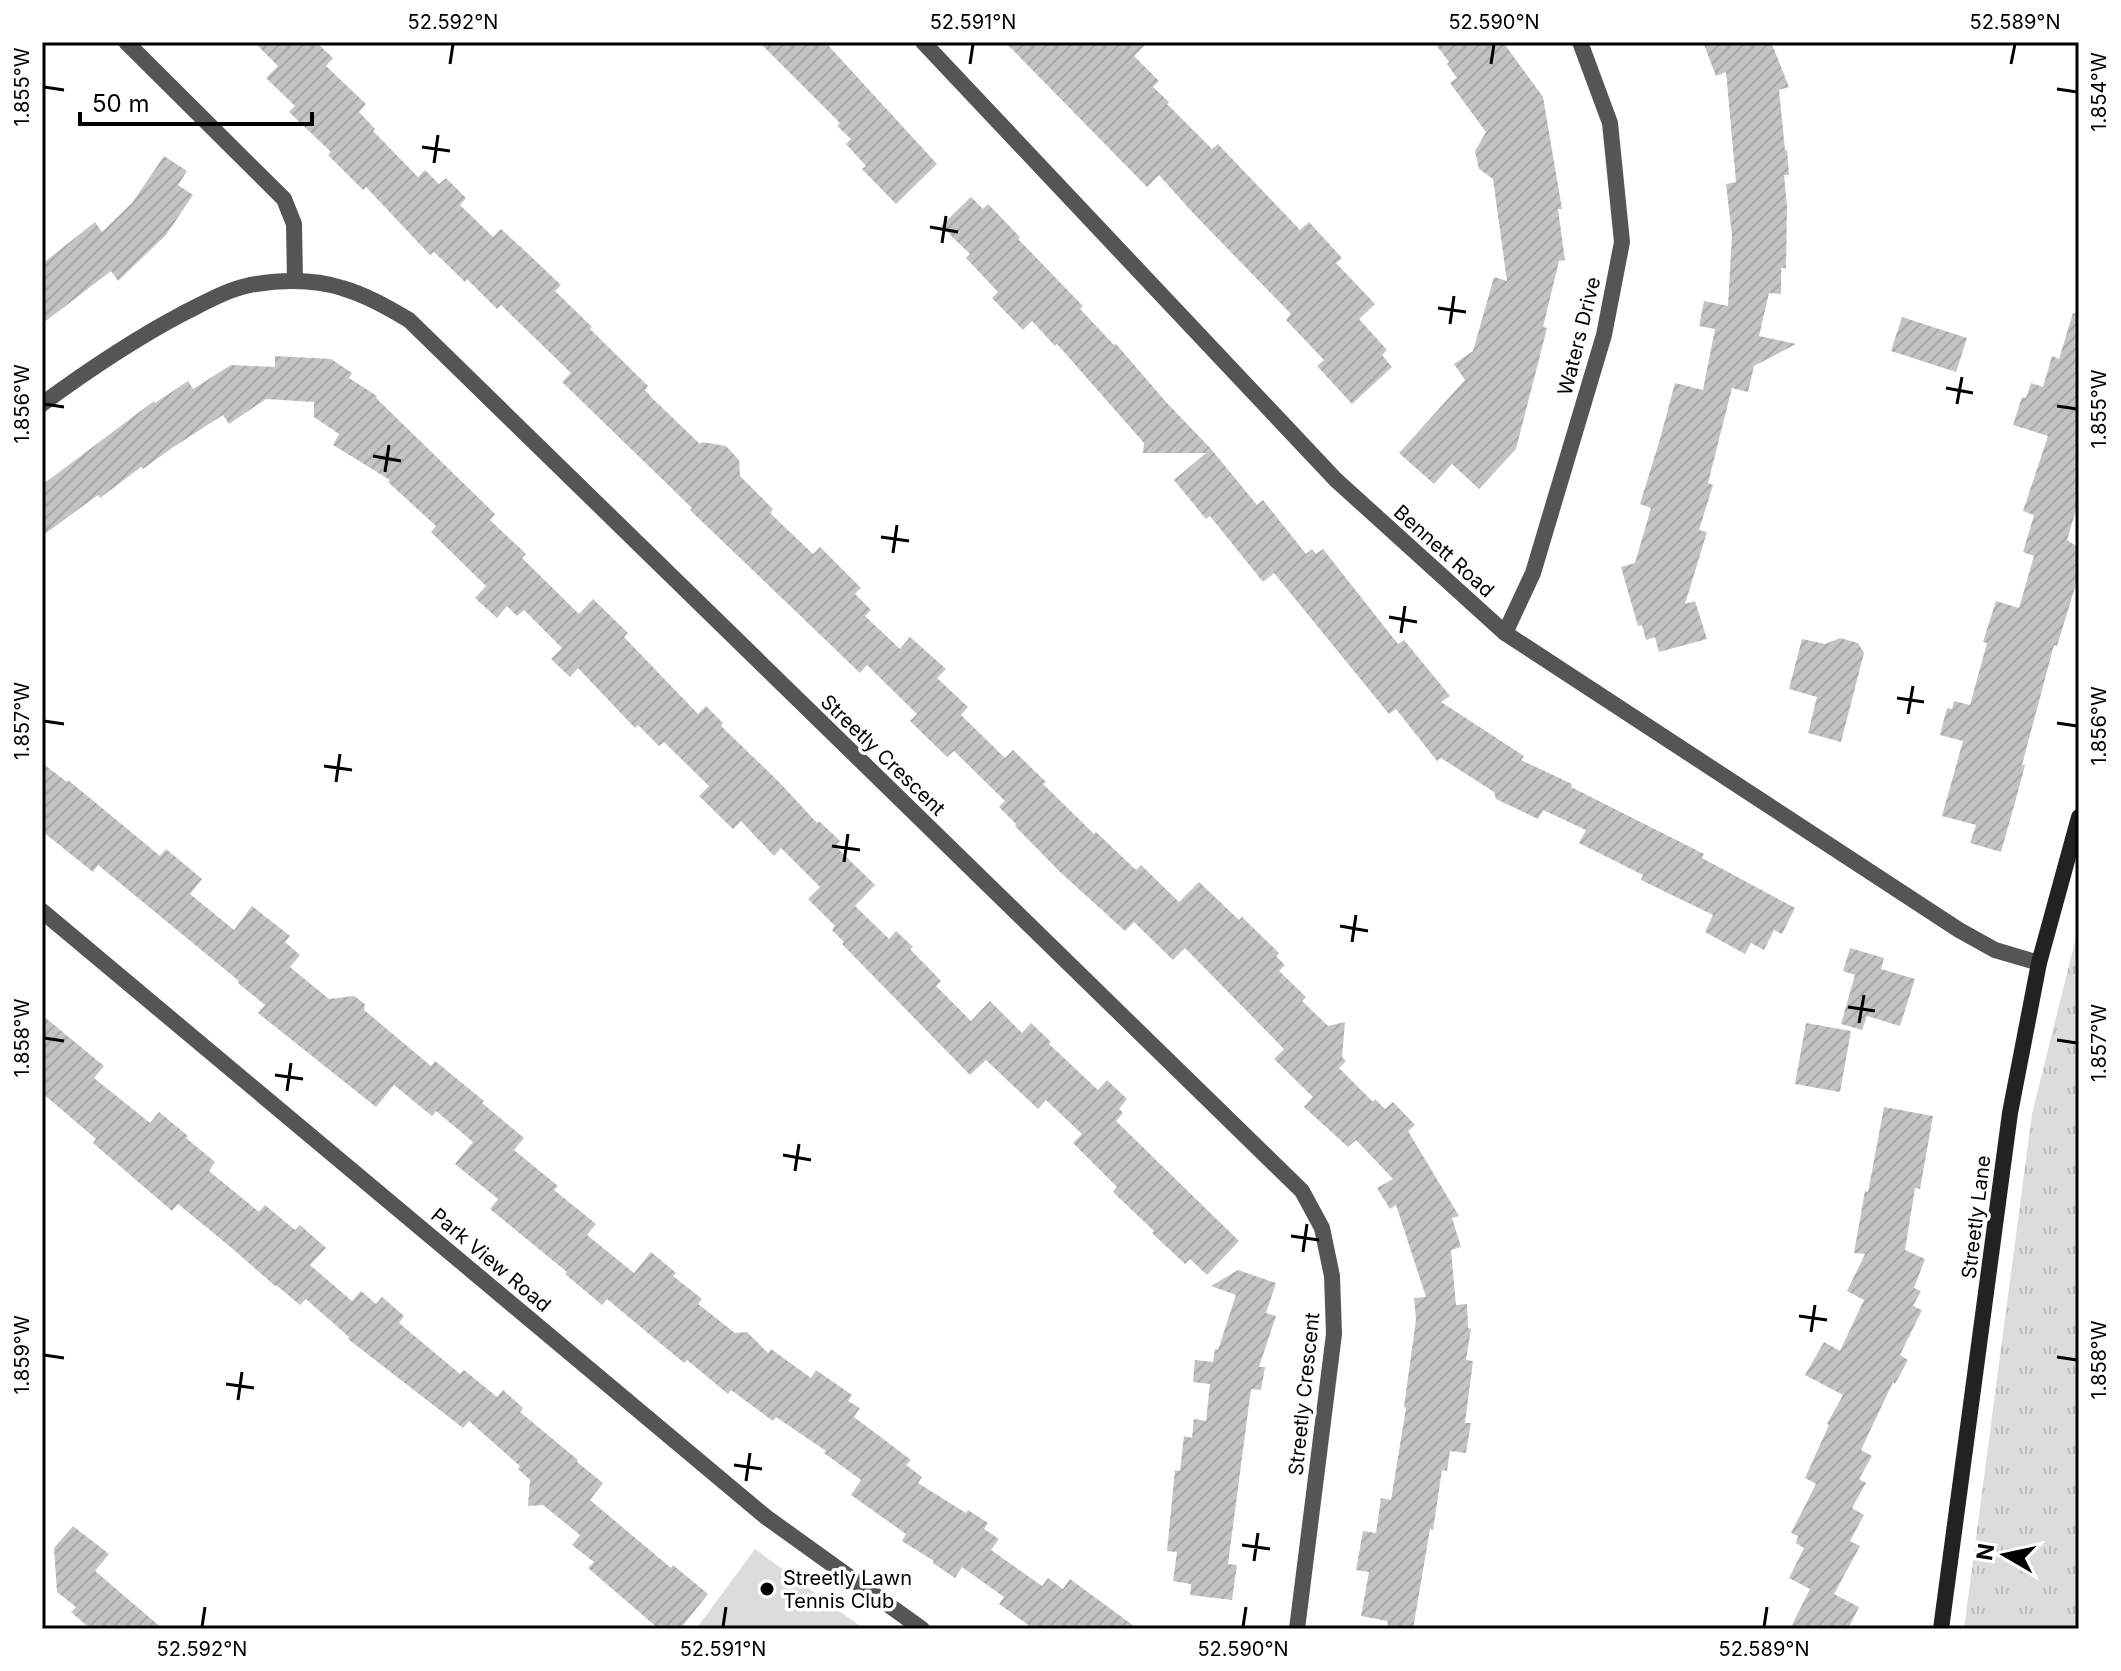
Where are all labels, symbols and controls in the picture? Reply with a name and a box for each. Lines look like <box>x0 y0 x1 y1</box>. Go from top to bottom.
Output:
text: 52.592°N <box>408 10 498 34</box>
text: 52.591°N <box>930 10 1016 34</box>
text: 52.590°N <box>1448 10 1540 34</box>
text: 52.589°N <box>1970 10 2060 34</box>
text: 1.855°W <box>10 47 34 126</box>
text: 1.854°W <box>2087 52 2111 132</box>
scale bar <box>80 76 312 126</box>
text: 50 m <box>92 89 150 118</box>
street label: Waters Drive <box>1553 274 1605 398</box>
text: 1.856°W <box>10 364 34 444</box>
text: 1.855°W <box>2087 369 2111 448</box>
street label: Bennett Road <box>1389 500 1499 602</box>
text: 1.857°W <box>10 682 34 760</box>
text: 1.856°W <box>2087 686 2111 766</box>
street label: Streetly Crescent <box>816 690 951 821</box>
text: 1.858°W <box>10 998 34 1077</box>
text: 1.857°W <box>2087 1004 2111 1082</box>
street label: Streetly Lane <box>1957 1154 1995 1280</box>
street label: Park View Road <box>426 1203 556 1317</box>
street label: Streetly Crescent <box>1284 1311 1325 1477</box>
text: 1.859°W <box>10 1315 34 1395</box>
text: 1.858°W <box>2087 1320 2111 1399</box>
north arrow <box>1965 1515 2045 1595</box>
text: N <box>1971 1542 1999 1562</box>
place label: Streetly Lawn Tennis Club <box>783 1566 912 1613</box>
marker: Streetly Lawn Tennis Club <box>758 1580 776 1598</box>
text: 52.592°N <box>157 1637 247 1661</box>
text: 52.591°N <box>680 1637 766 1661</box>
text: 52.590°N <box>1197 1637 1289 1661</box>
text: 52.589°N <box>1719 1637 1809 1661</box>

